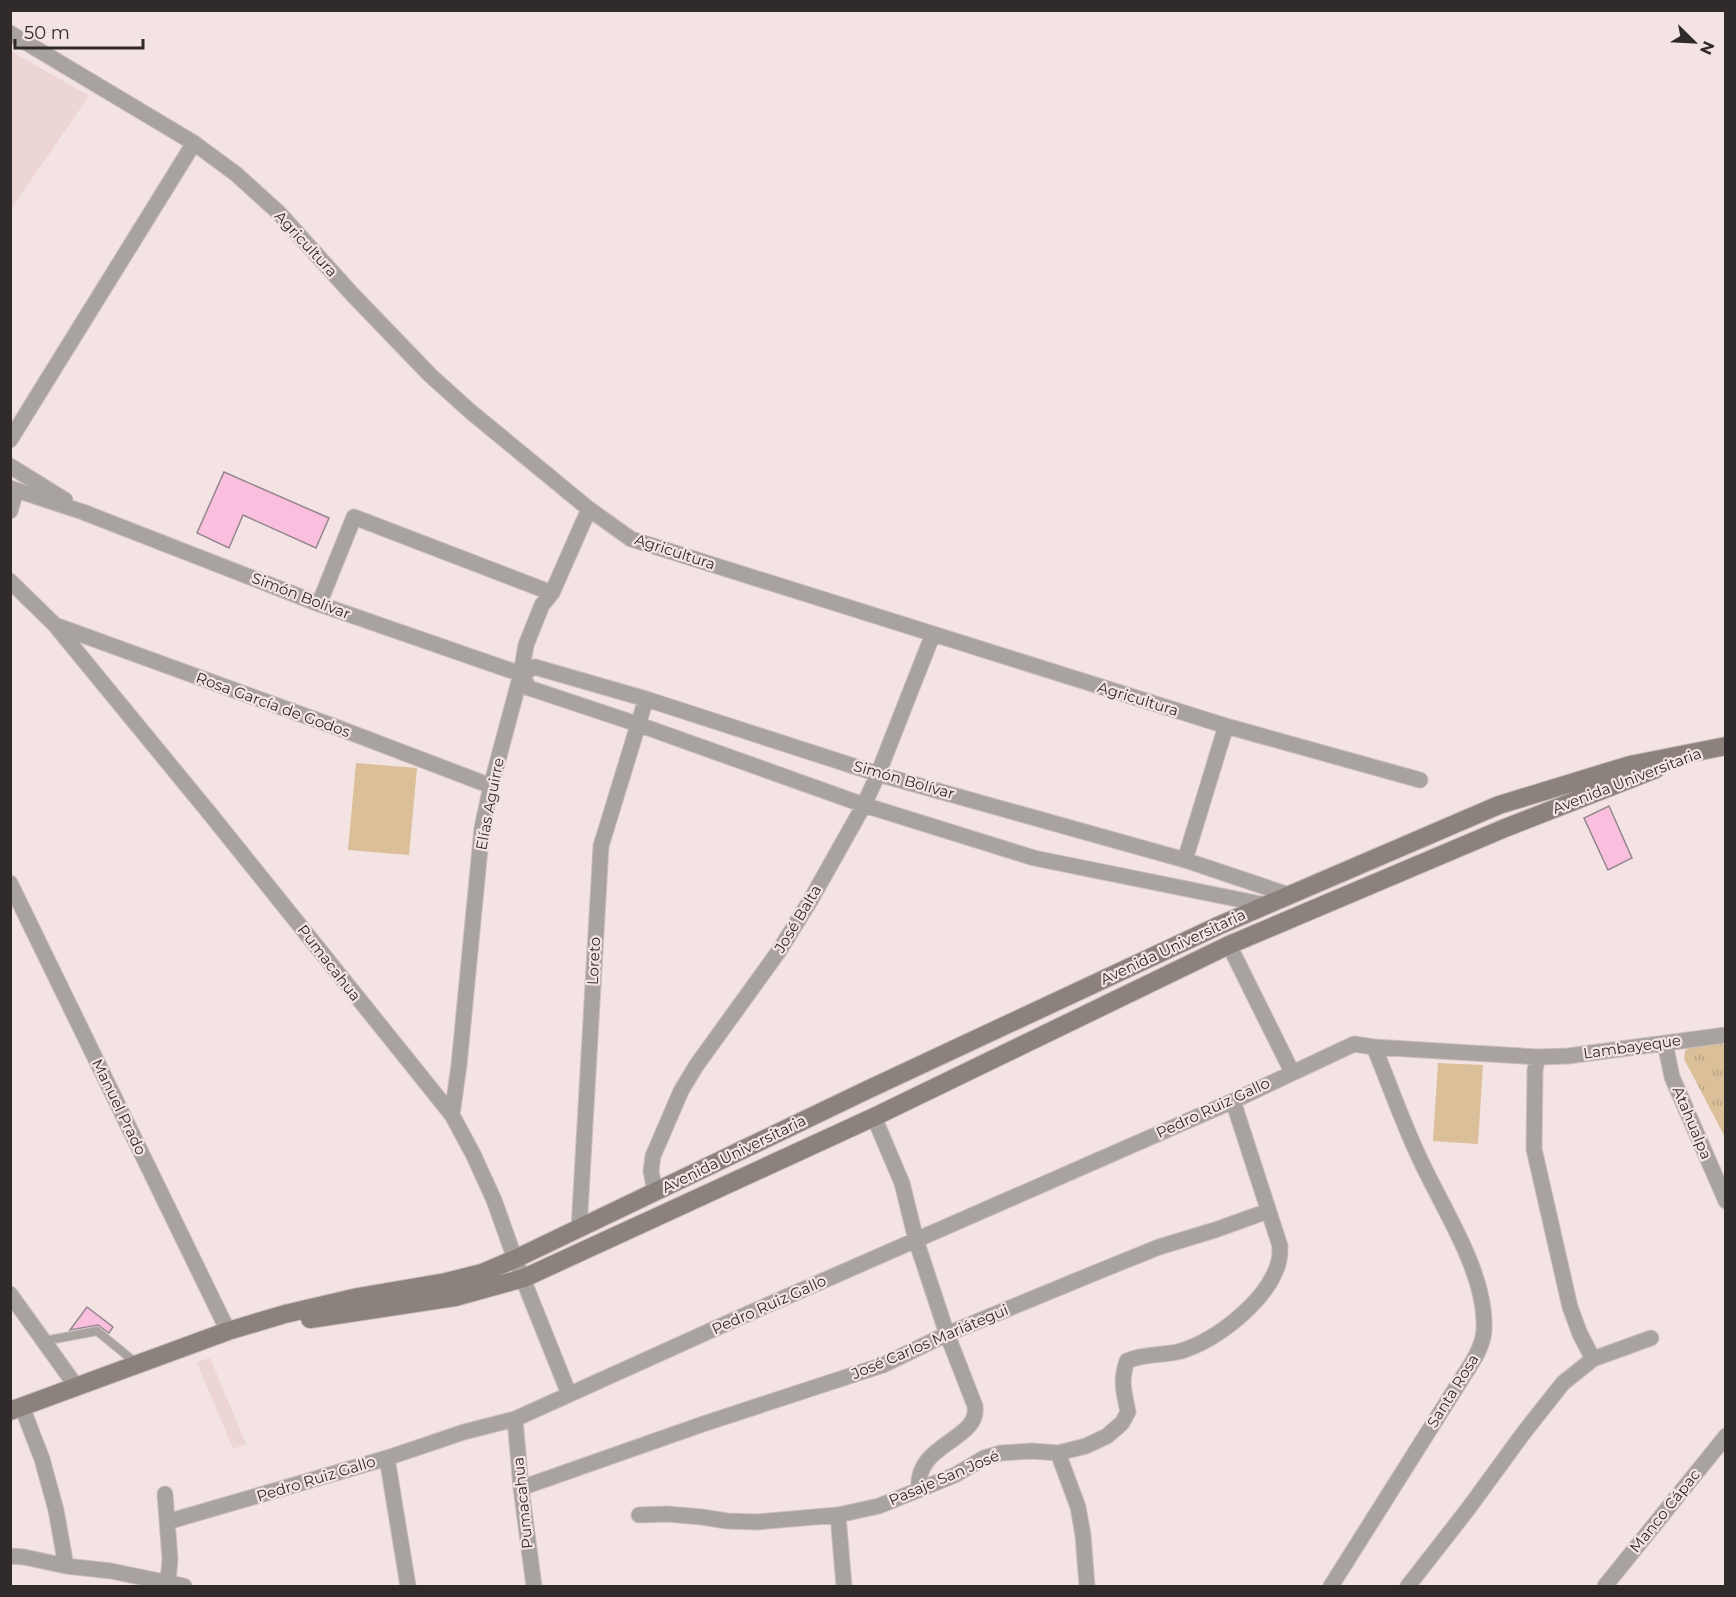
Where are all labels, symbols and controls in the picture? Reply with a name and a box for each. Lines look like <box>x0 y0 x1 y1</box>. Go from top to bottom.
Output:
scale bar <box>15 12 142 50</box>
north arrow <box>1664 12 1724 72</box>
text: 50 m <box>24 22 70 44</box>
text: N <box>1696 38 1719 58</box>
street label: Agricultura <box>271 207 342 281</box>
street label: Agricultura <box>632 530 718 573</box>
street label: Simón Bolívar <box>249 568 353 623</box>
street label: Rosa García de Godos <box>193 668 353 741</box>
street label: Agricultura <box>1095 677 1181 720</box>
street label: Avenida Universitaria <box>1550 743 1704 818</box>
street label: Elías Aguirre <box>471 756 508 852</box>
street label: Simón Bolívar <box>851 756 957 803</box>
street label: José Balta <box>769 881 825 957</box>
street label: Avenida Universitaria <box>1097 905 1248 989</box>
street label: Pumacahua <box>294 921 365 1005</box>
street label: Loreto <box>583 936 604 986</box>
street label: Lambayeque <box>1582 1030 1682 1063</box>
street label: Manuel Prado <box>88 1056 151 1158</box>
street label: Pedro Ruiz Gallo <box>1153 1073 1273 1142</box>
street label: Atahualpa <box>1669 1083 1716 1162</box>
street label: Avenida Universitaria <box>659 1110 809 1197</box>
street label: Pedro Ruiz Gallo <box>709 1271 829 1338</box>
street label: José Carlos Mariátegui <box>848 1300 1011 1384</box>
street label: Santa Rosa <box>1422 1350 1483 1431</box>
street label: Pasaje San José <box>886 1446 1002 1509</box>
street label: Pedro Ruiz Gallo <box>254 1451 378 1506</box>
street label: Pumacahua <box>508 1456 537 1550</box>
street label: Manco Cápac <box>1625 1465 1704 1556</box>

